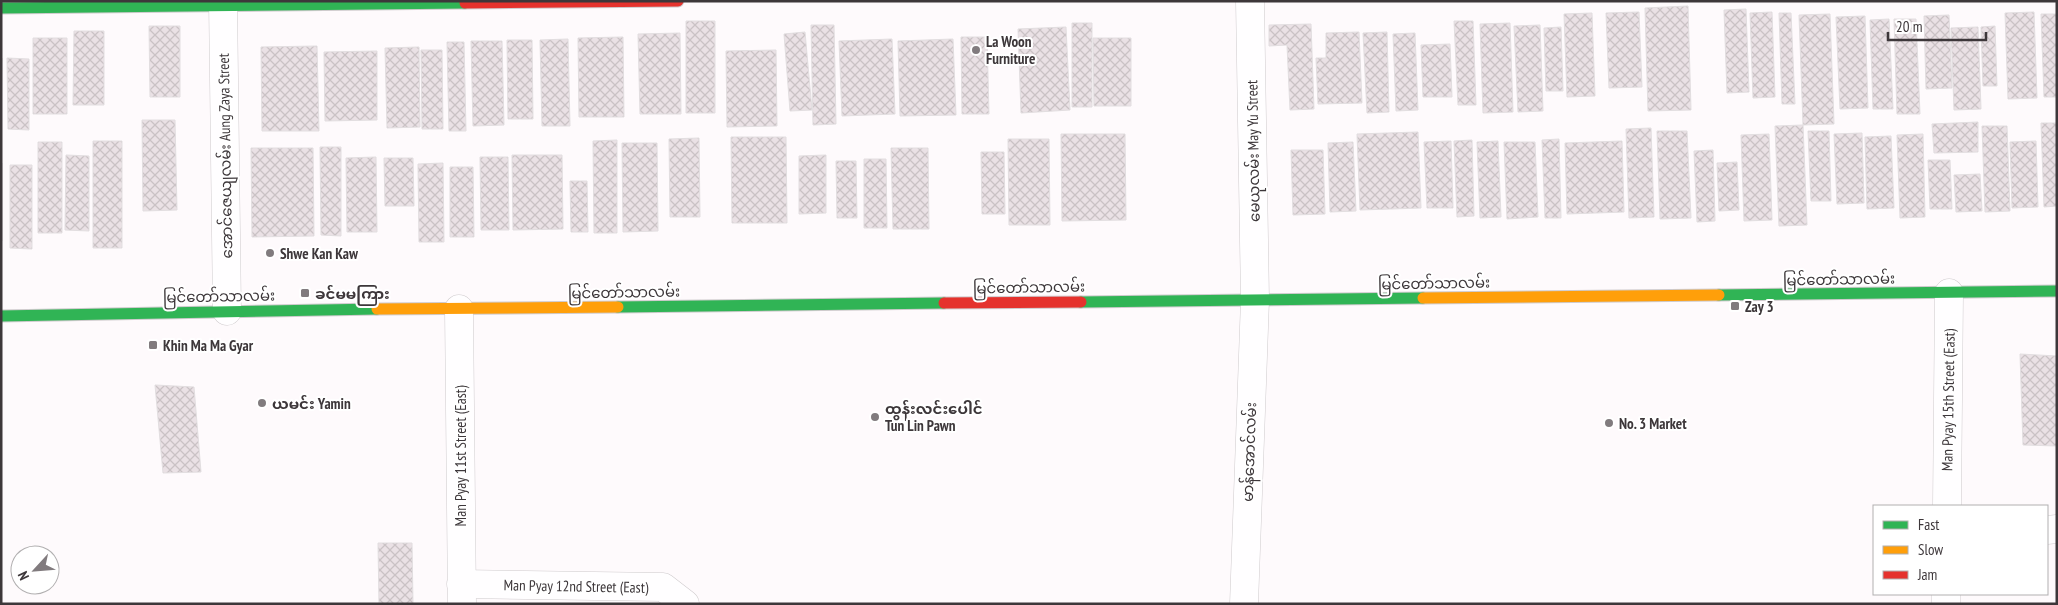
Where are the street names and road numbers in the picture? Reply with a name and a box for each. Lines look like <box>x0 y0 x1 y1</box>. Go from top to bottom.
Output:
street label: အောင်ဇေယျလမ်း Aung Zaya Street <box>214 53 239 259</box>
street label: မေယုလမ်း May Yu Street <box>1242 80 1267 222</box>
street label: မြင်တော်သာလမ်း <box>1783 269 1895 292</box>
street label: မြင်တော်သာလမ်း <box>1378 273 1490 296</box>
street label: မြင်တော်သာလမ်း <box>973 277 1085 300</box>
street label: မြင်တော်သာလမ်း <box>568 282 680 305</box>
street label: မြင်တော်သာလမ်း <box>163 286 275 309</box>
street label: Man Pyay 15th Street (East) <box>1937 328 1959 471</box>
street label: Man Pyay 11st Street (East) <box>451 385 470 526</box>
street label: မာန်အောင်လမ်း <box>1238 402 1263 502</box>
street label: Man Pyay 12nd Street (East) <box>503 575 649 597</box>

